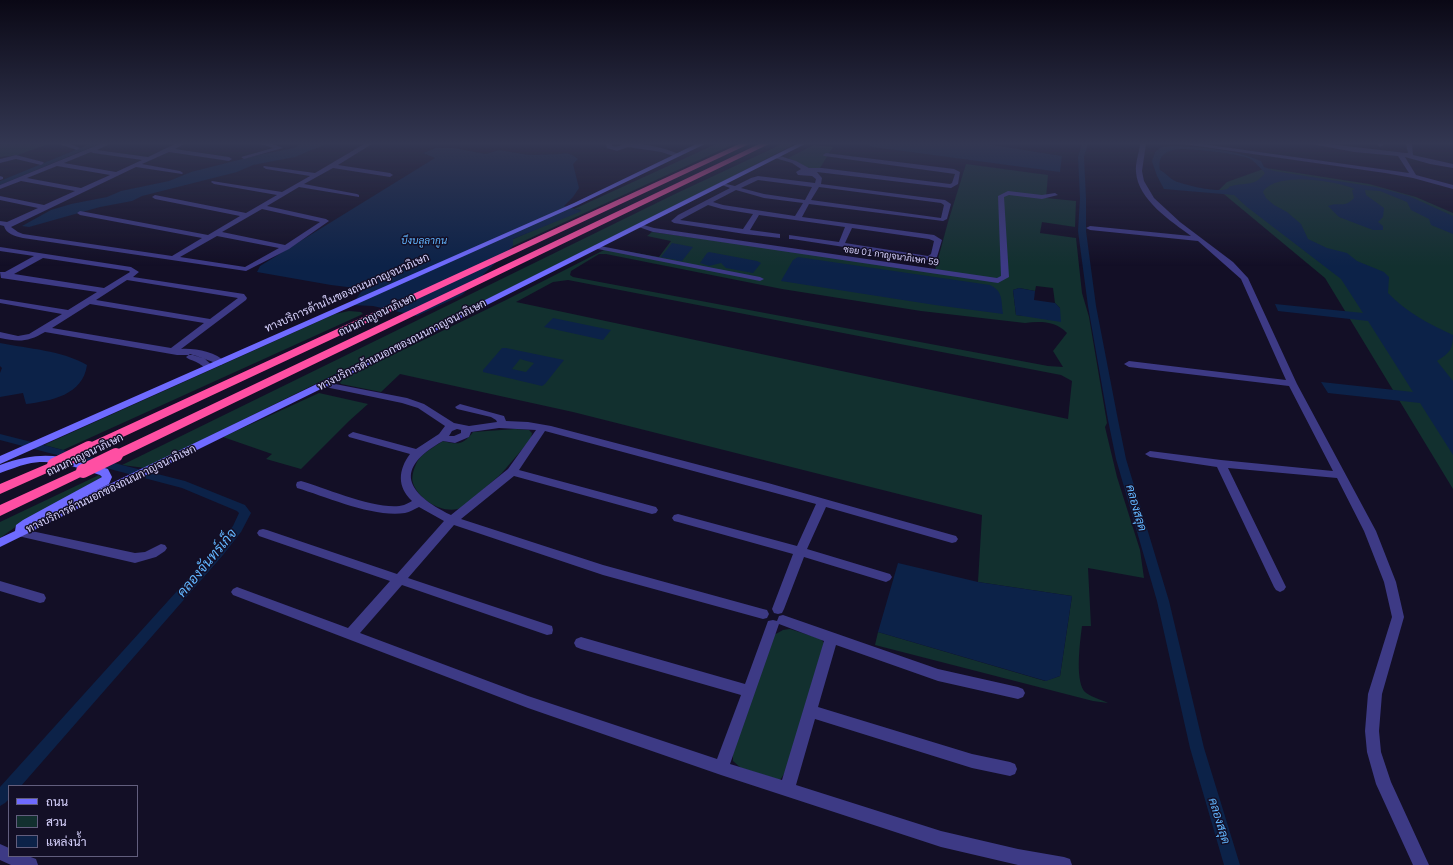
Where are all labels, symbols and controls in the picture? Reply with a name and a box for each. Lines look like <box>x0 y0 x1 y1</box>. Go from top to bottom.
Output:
water label: บึงบลูลากูน <box>401 235 447 247</box>
street label: ซอย 01 กาญจนาภิเษก 59 <box>843 244 939 268</box>
street label: ทางบริการด้านในของถนนกาญจนาภิเษก <box>263 251 431 335</box>
street label: ถนนกาญจนาภิเษก <box>337 291 417 339</box>
street label: ทางบริการด้านนอกของถนนกาญจนาภิเษก <box>316 297 488 393</box>
street label: ถนนกาญจนาภิเษก <box>45 431 125 479</box>
street label: ทางบริการด้านนอกของถนนกาญจนาภิเษก <box>24 442 198 536</box>
water label: คลองสลุด <box>1123 483 1149 533</box>
water label: คลองจันทร์เก็จ <box>174 525 240 601</box>
legend <box>8 785 138 857</box>
text: ถนน <box>46 794 68 809</box>
water label: คลองสลุด <box>1205 796 1233 846</box>
text: สวน <box>46 814 67 829</box>
text: แหล่งน้ำ <box>46 834 86 849</box>

